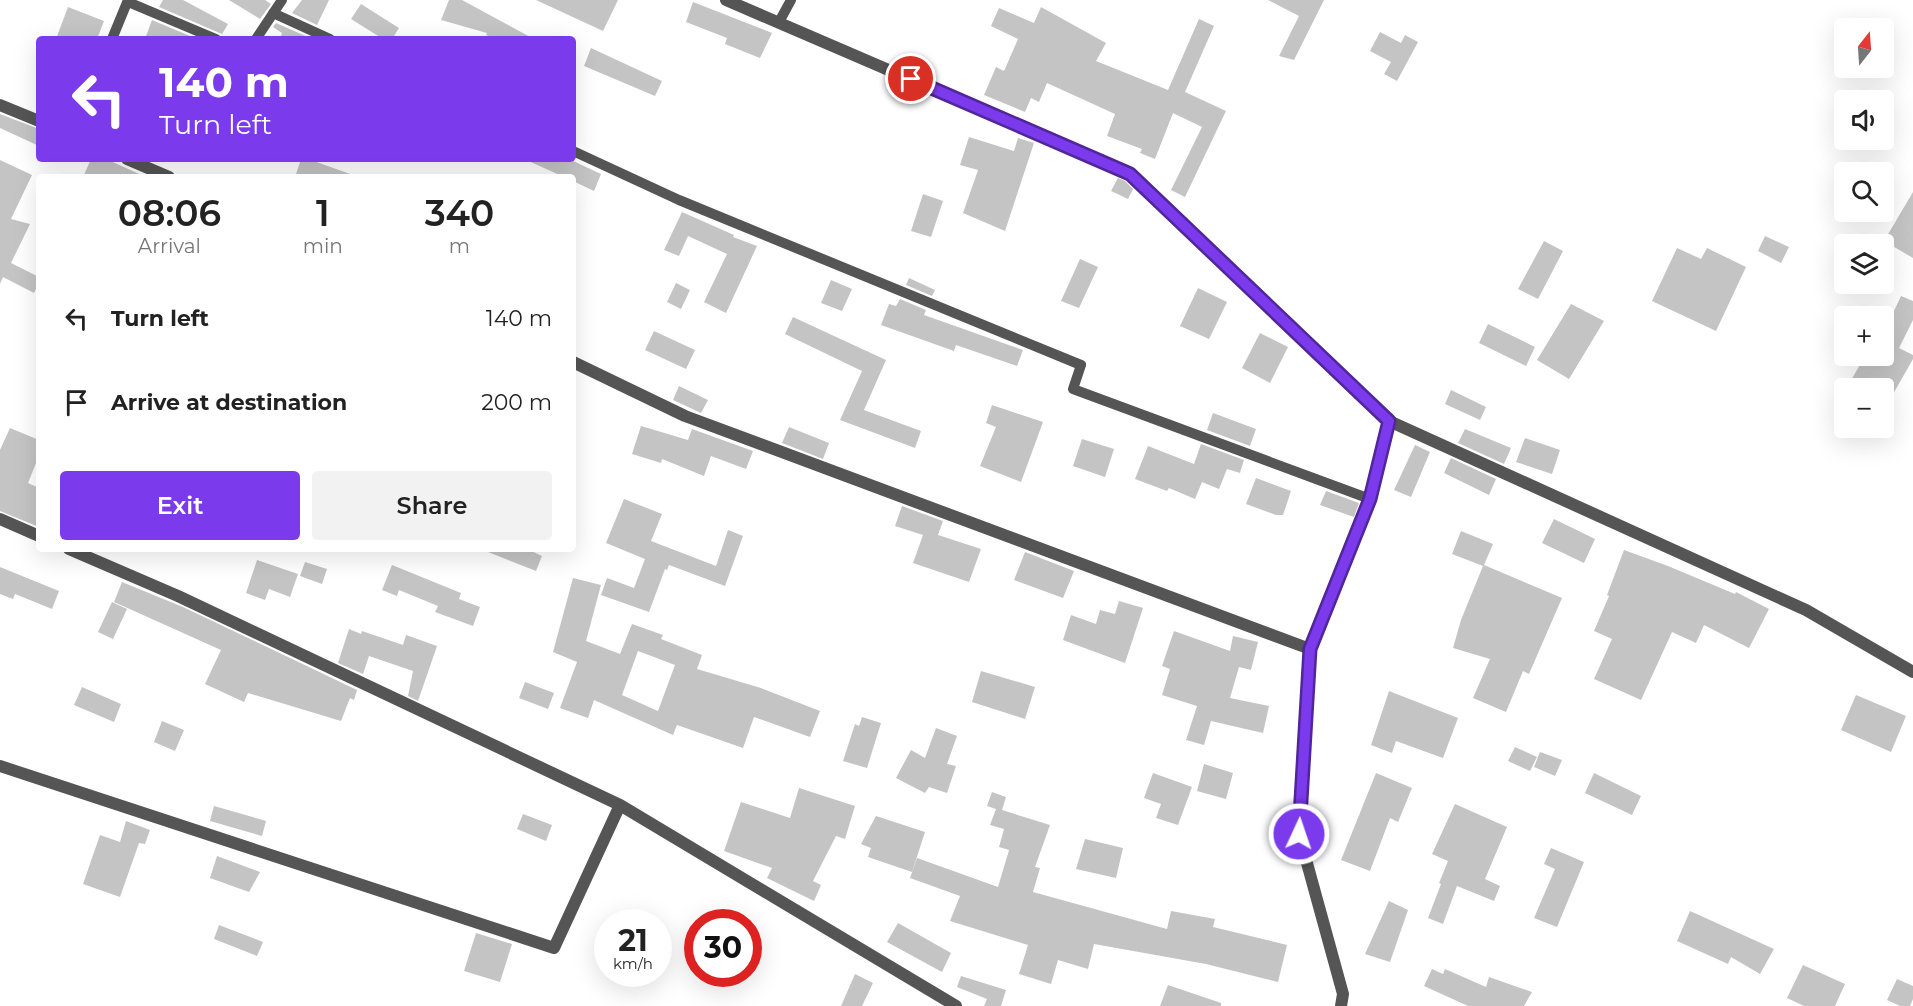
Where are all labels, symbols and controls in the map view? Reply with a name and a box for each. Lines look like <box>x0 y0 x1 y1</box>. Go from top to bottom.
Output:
north arrow <box>1834 18 1894 78</box>
map controls <box>1834 18 1894 438</box>
pin <box>885 53 936 104</box>
text: 140 m <box>159 56 289 108</box>
icon: left <box>60 60 138 138</box>
icon: arrive <box>894 62 927 95</box>
button: sound <box>1834 90 1894 150</box>
text: Turn left <box>159 108 272 141</box>
button: search <box>1834 162 1894 222</box>
text: 08:06 <box>118 191 221 235</box>
text: 1 <box>316 191 330 235</box>
text: 340 <box>425 191 494 235</box>
text: Arrival <box>138 234 201 258</box>
text: min <box>303 234 343 258</box>
text: m <box>449 234 470 258</box>
button: layers <box>1834 234 1894 294</box>
icon: left <box>60 302 93 335</box>
text: Turn left <box>111 305 209 332</box>
text: 140 m <box>486 305 552 332</box>
button: + <box>1834 306 1894 366</box>
button: − <box>1834 378 1894 438</box>
icon: arrive <box>60 386 93 419</box>
text: Arrive at destination <box>111 389 347 416</box>
text: 200 m <box>481 389 552 416</box>
button: Exit <box>60 471 300 540</box>
button: Share <box>312 471 552 540</box>
position arrow <box>1267 802 1331 866</box>
speed limit sign: 30 <box>684 909 762 987</box>
text: 21 <box>618 922 648 959</box>
text: km/h <box>613 954 653 973</box>

